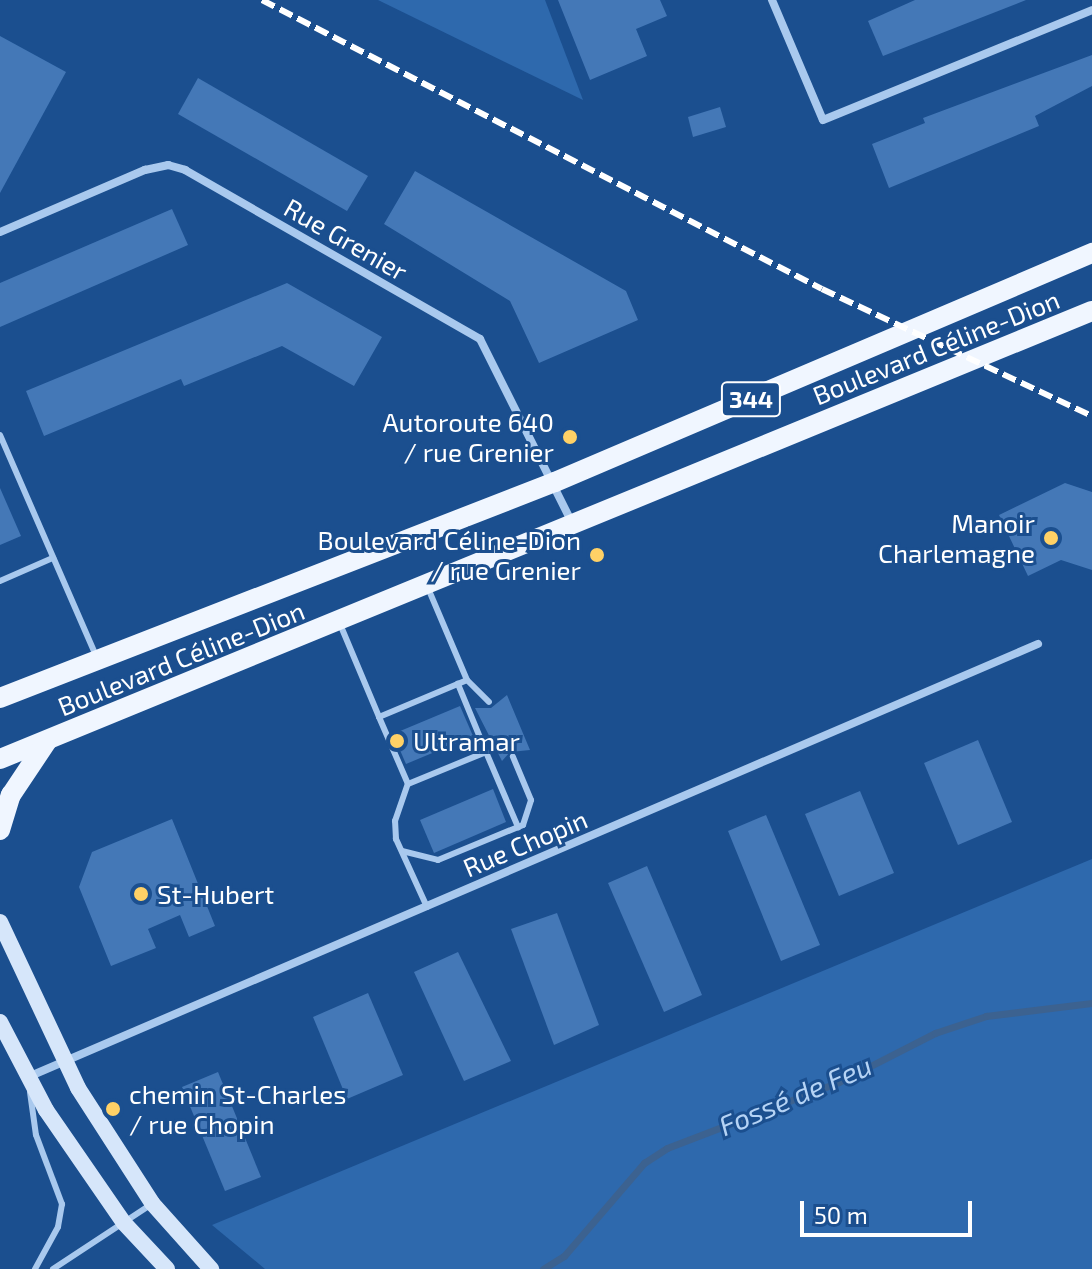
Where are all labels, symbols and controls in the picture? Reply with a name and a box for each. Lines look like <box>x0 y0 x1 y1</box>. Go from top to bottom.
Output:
street label: Rue Grenier <box>279 191 413 287</box>
street label: Boulevard Céline-Dion <box>808 283 1064 411</box>
road number: 344 <box>719 379 783 419</box>
place label: Autoroute 640 / rue Grenier <box>382 406 554 468</box>
marker: Autoroute 640 / rue Grenier <box>561 428 579 446</box>
place label: Manoir Charlemagne <box>878 507 1035 568</box>
place label: Boulevard Céline-Dion / rue Grenier <box>318 524 581 586</box>
marker: Manoir Charlemagne <box>1042 529 1060 547</box>
marker: Boulevard Céline-Dion / rue Grenier <box>588 546 606 564</box>
street label: Boulevard Céline-Dion <box>53 594 309 722</box>
place label: Ultramar <box>413 725 520 757</box>
marker: Ultramar <box>388 732 406 750</box>
street label: Rue Chopin <box>458 803 592 883</box>
place label: St-Hubert <box>157 878 274 910</box>
marker: St-Hubert <box>132 885 150 903</box>
water label: Fossé de Feu <box>713 1048 877 1142</box>
place label: chemin St-Charles / rue Chopin <box>129 1078 346 1140</box>
marker: chemin St-Charles / rue Chopin <box>104 1100 122 1118</box>
scale bar <box>804 1185 976 1235</box>
text: 50 m <box>814 1200 868 1229</box>

